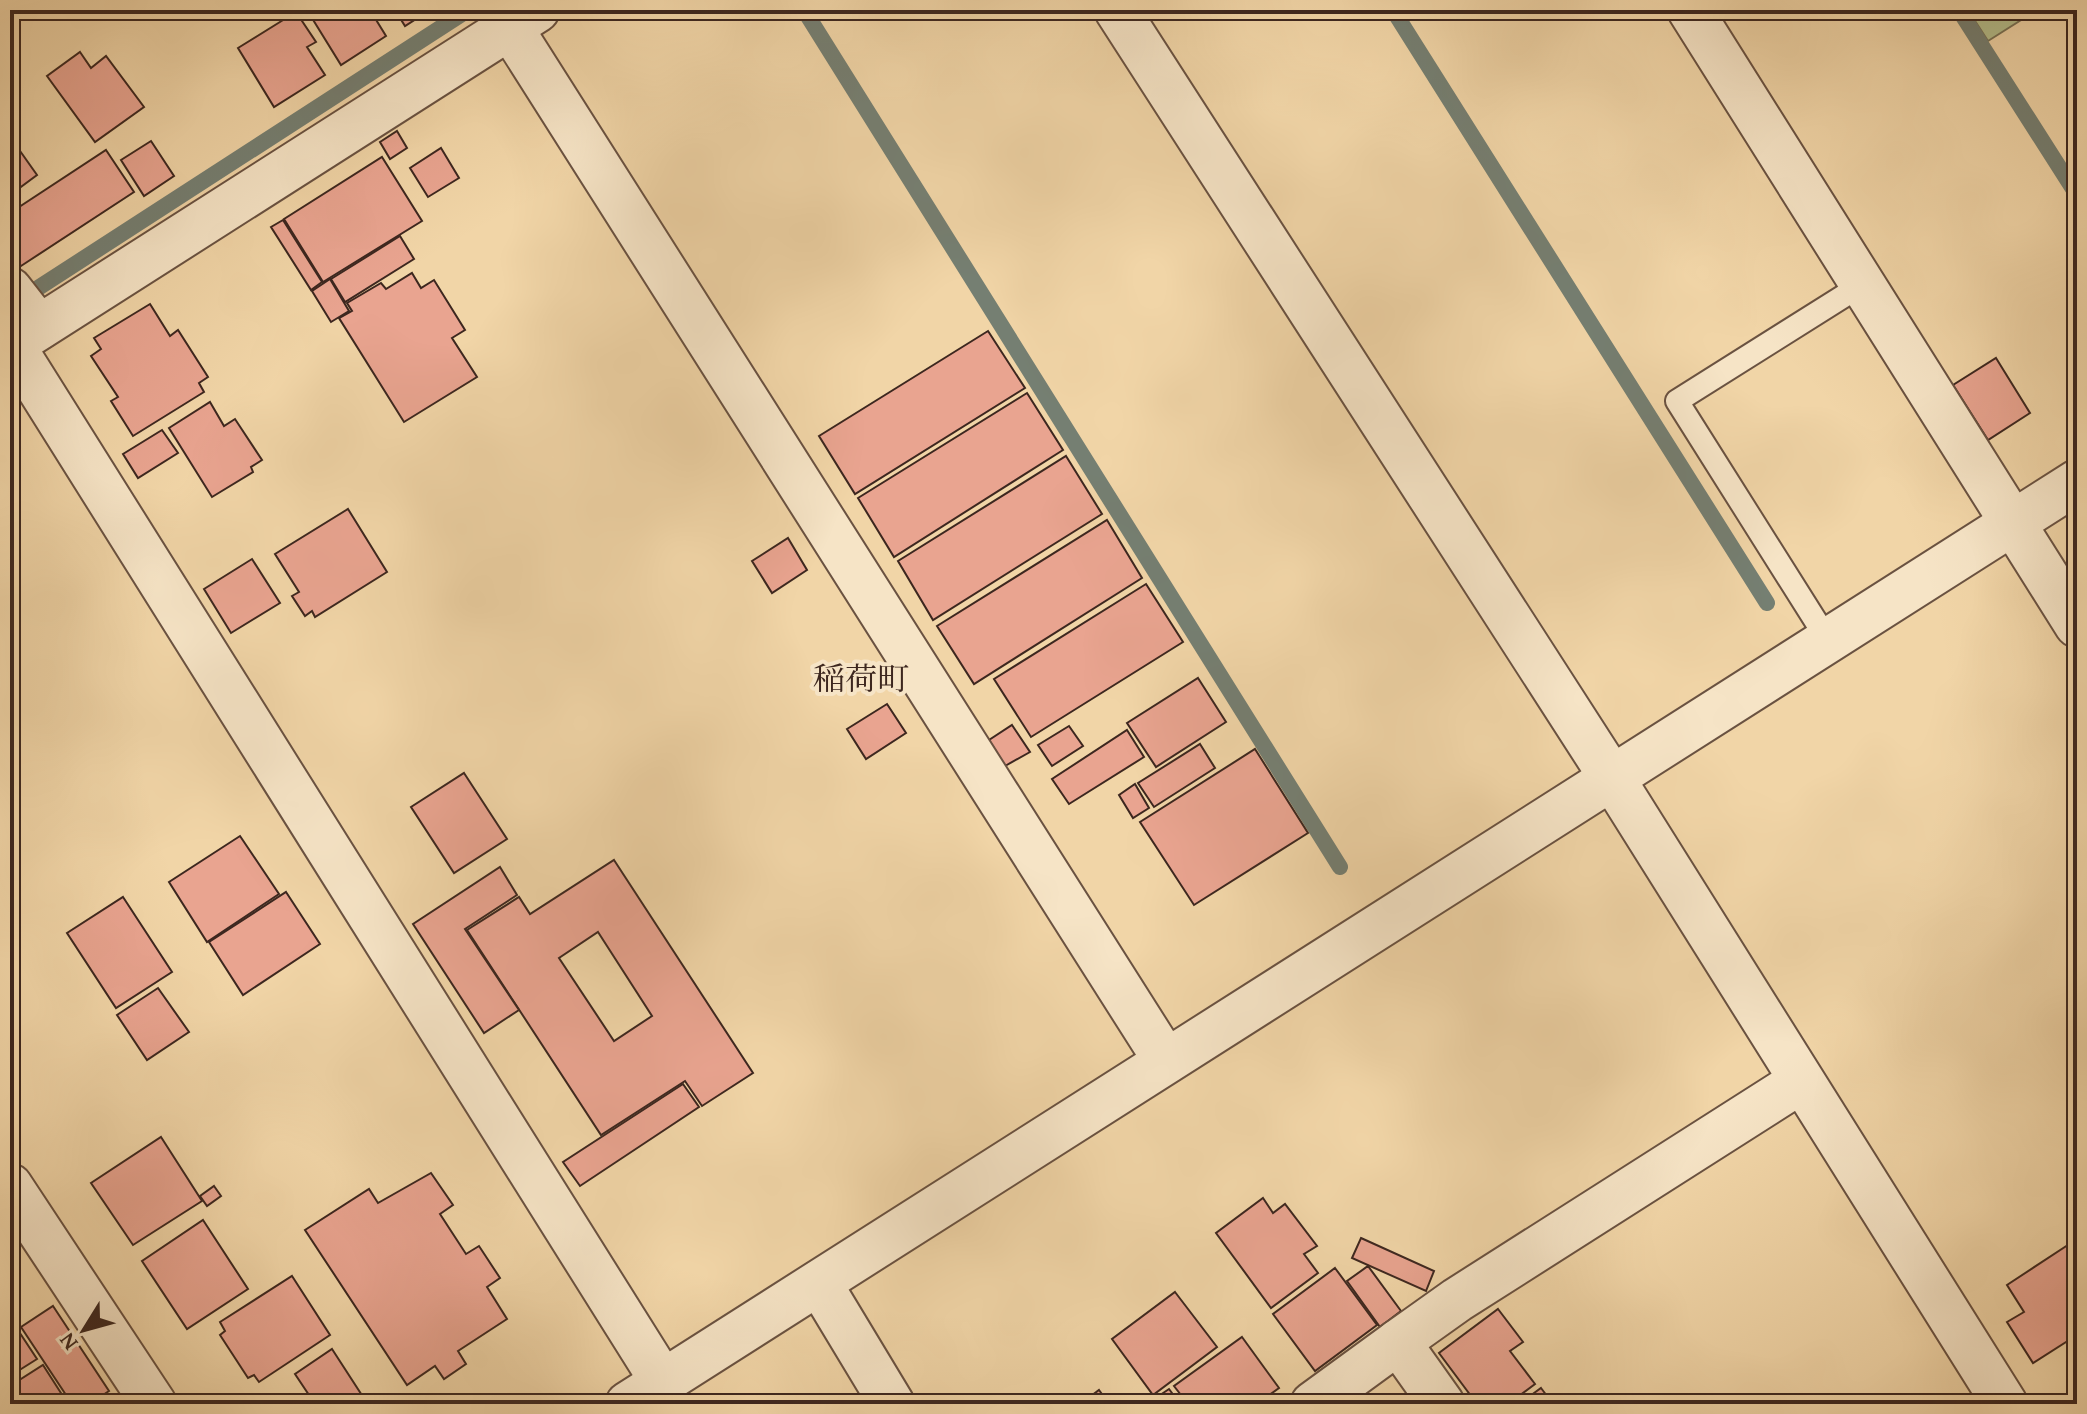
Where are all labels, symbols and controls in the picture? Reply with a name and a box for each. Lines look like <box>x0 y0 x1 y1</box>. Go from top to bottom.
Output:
district label: 稲荷町 <box>813 655 909 702</box>
north arrow <box>44 1290 124 1370</box>
text: N <box>51 1326 85 1358</box>

